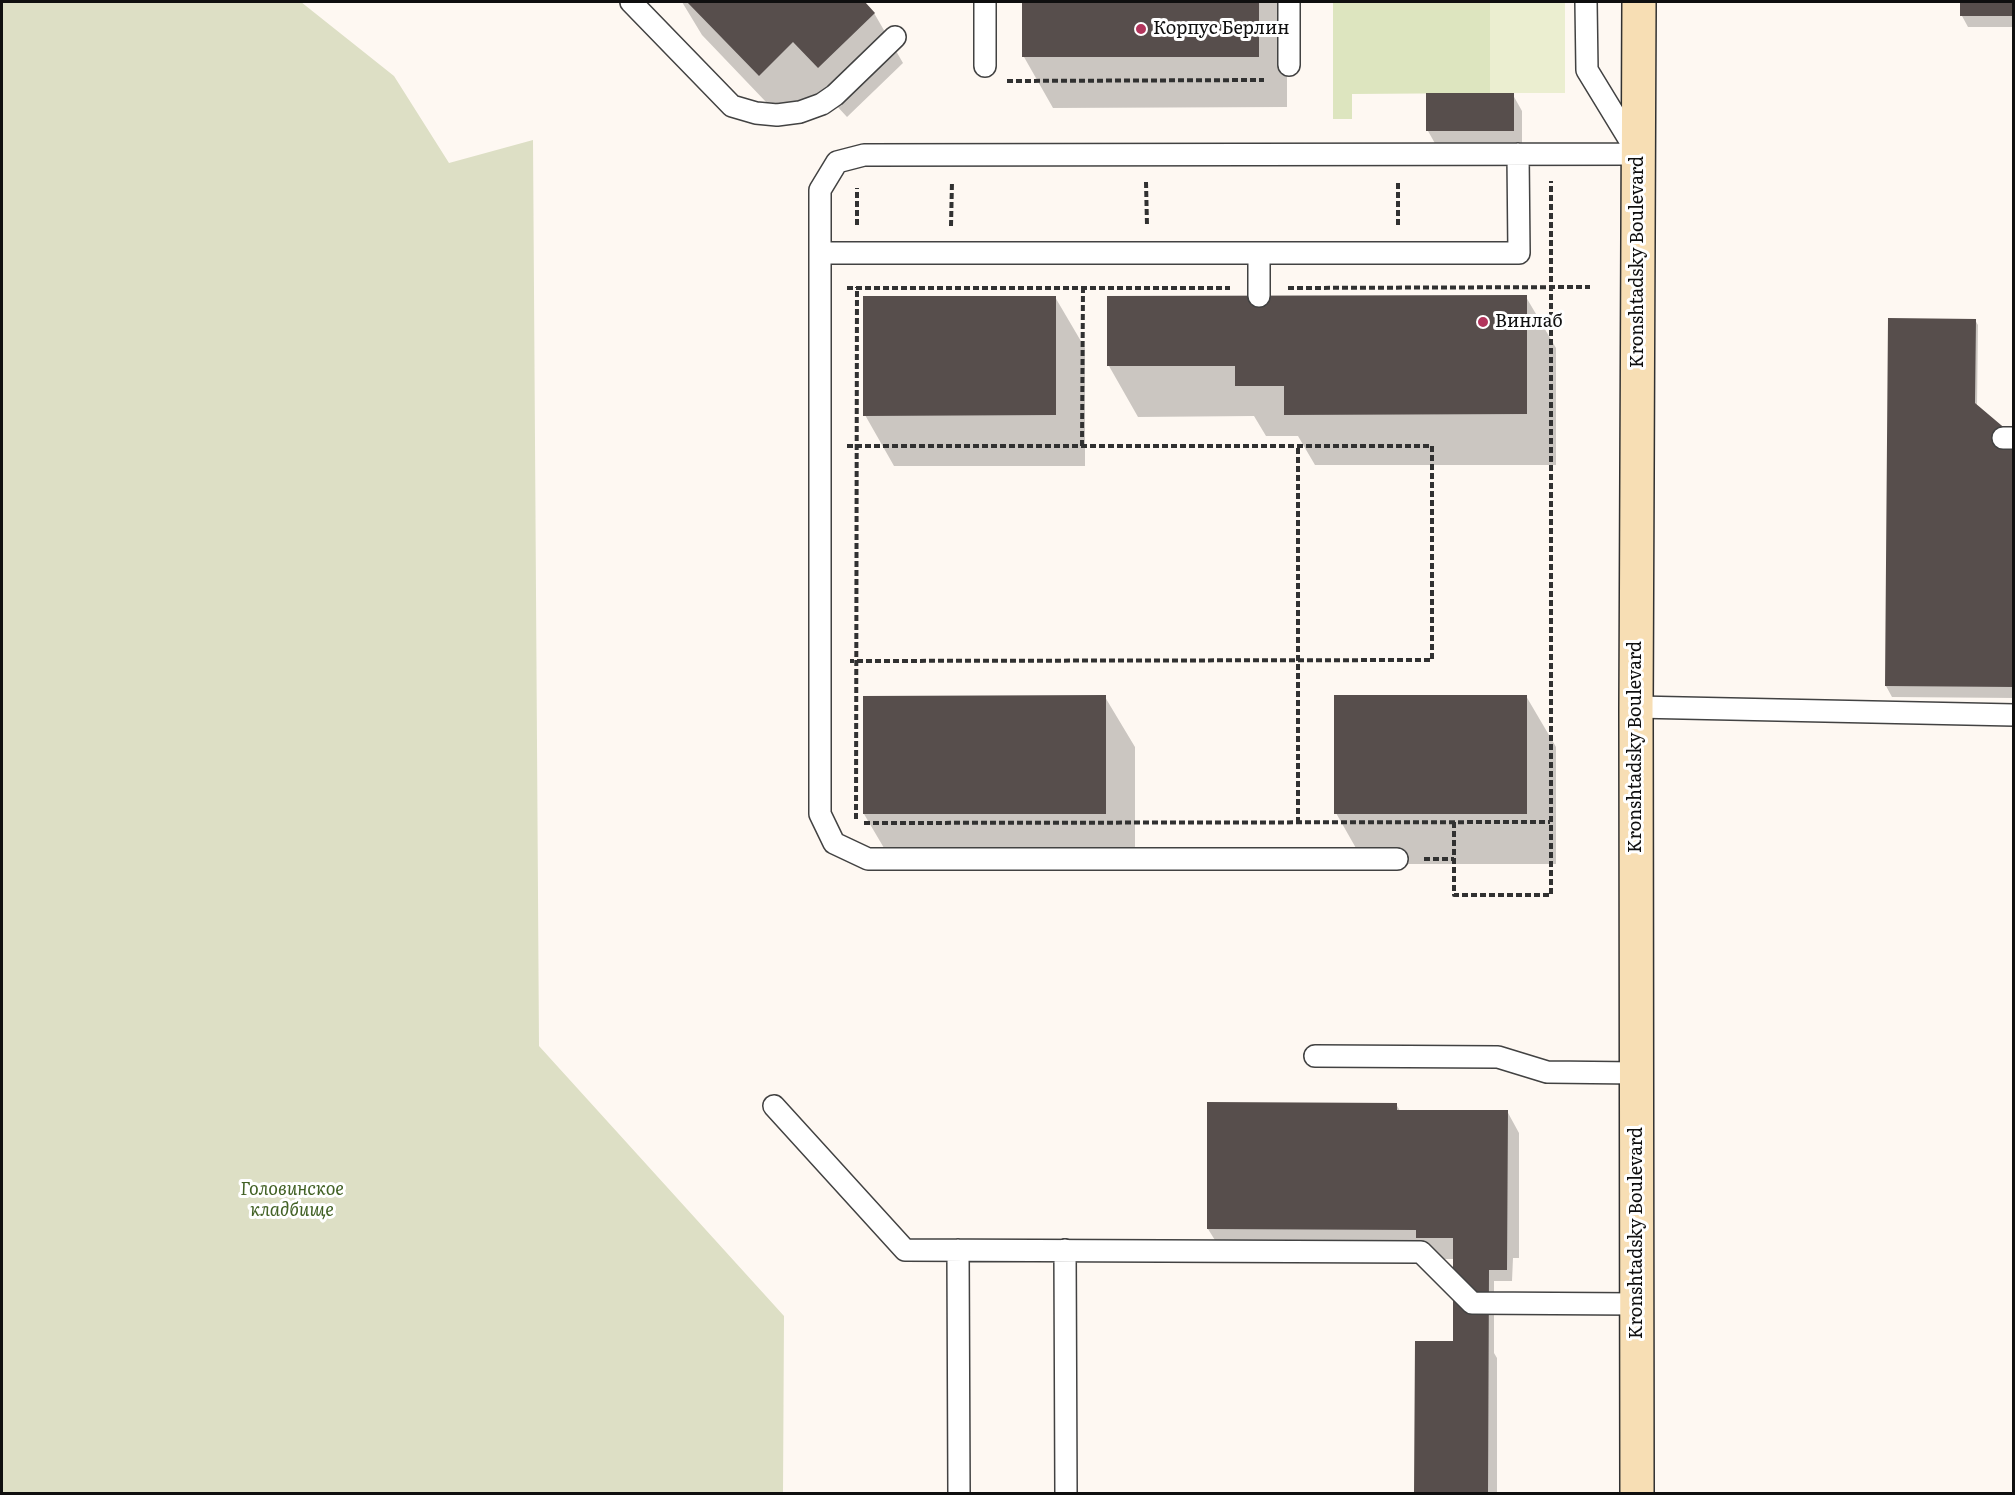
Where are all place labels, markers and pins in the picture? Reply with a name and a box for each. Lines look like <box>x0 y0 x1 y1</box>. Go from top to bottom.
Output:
place label: Корпус Берлин <box>1153 18 1290 40</box>
marker: Корпус Берлин <box>1134 22 1148 36</box>
place label: Винлаб <box>1495 311 1563 333</box>
marker: Винлаб <box>1476 315 1490 329</box>

